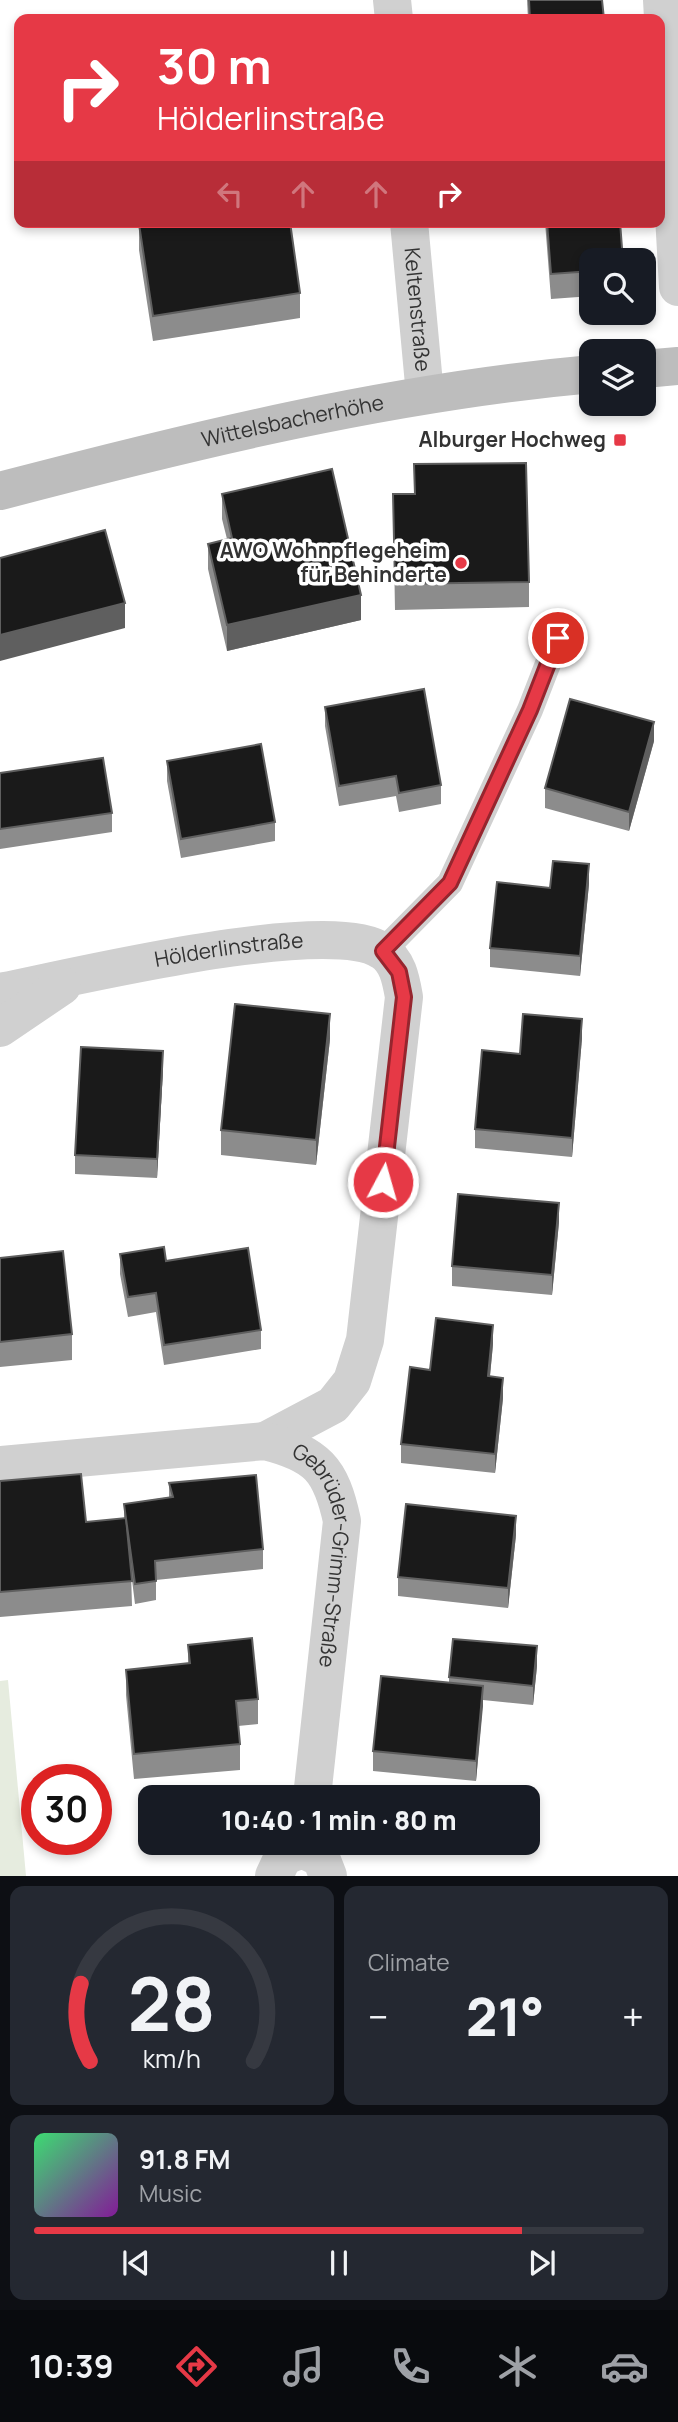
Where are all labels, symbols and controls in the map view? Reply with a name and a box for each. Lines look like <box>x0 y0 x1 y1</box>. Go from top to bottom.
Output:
text: 30 m <box>157 32 272 99</box>
icon: right <box>42 42 133 133</box>
text: Hölderlinstraße <box>157 96 385 140</box>
icon: left <box>211 175 249 213</box>
icon: ahead <box>284 175 322 213</box>
icon: ahead <box>357 175 395 213</box>
icon: right <box>430 175 468 213</box>
street label: Keltenstraße <box>398 246 438 373</box>
map controls <box>579 248 656 416</box>
button: search <box>579 248 656 325</box>
button: layers <box>579 339 656 416</box>
street label: Wittelsbacherhöhe <box>199 388 386 453</box>
place label: Alburger Hochweg <box>418 425 606 453</box>
marker: Alburger Hochweg <box>612 432 628 448</box>
place label: AWO Wohnpflegeheim für Behinderte <box>220 536 447 588</box>
marker: AWO Wohnpflegeheim für Behinderte <box>453 555 469 571</box>
pin <box>528 608 588 668</box>
icon: arrive <box>539 619 577 657</box>
street label: Hölderlinstraße <box>152 925 304 973</box>
position arrow <box>346 1145 420 1219</box>
street label: Gebrüder-Grimm-Straße <box>288 1436 357 1669</box>
speed limit sign: 30 <box>21 1764 112 1855</box>
text: 10:40 · 1 min · 80 m <box>221 1802 457 1838</box>
text: Climate <box>368 1946 450 1978</box>
text: 28 <box>128 1954 216 2054</box>
text: 21° <box>466 1981 545 2052</box>
text: − <box>368 1990 389 2042</box>
text: + <box>622 1990 644 2042</box>
text: km/h <box>143 2041 201 2076</box>
text: 91.8 FM <box>139 2141 230 2177</box>
text: Music <box>139 2177 202 2209</box>
icon: previous <box>117 2244 155 2282</box>
icon: pause <box>320 2244 358 2282</box>
icon: next <box>523 2244 561 2282</box>
icon: directions <box>172 2342 221 2391</box>
icon: music <box>279 2342 328 2391</box>
icon: phone <box>386 2342 435 2391</box>
icon: climate <box>493 2342 542 2391</box>
icon: car <box>600 2342 649 2391</box>
text: 10:39 <box>29 2344 114 2388</box>

